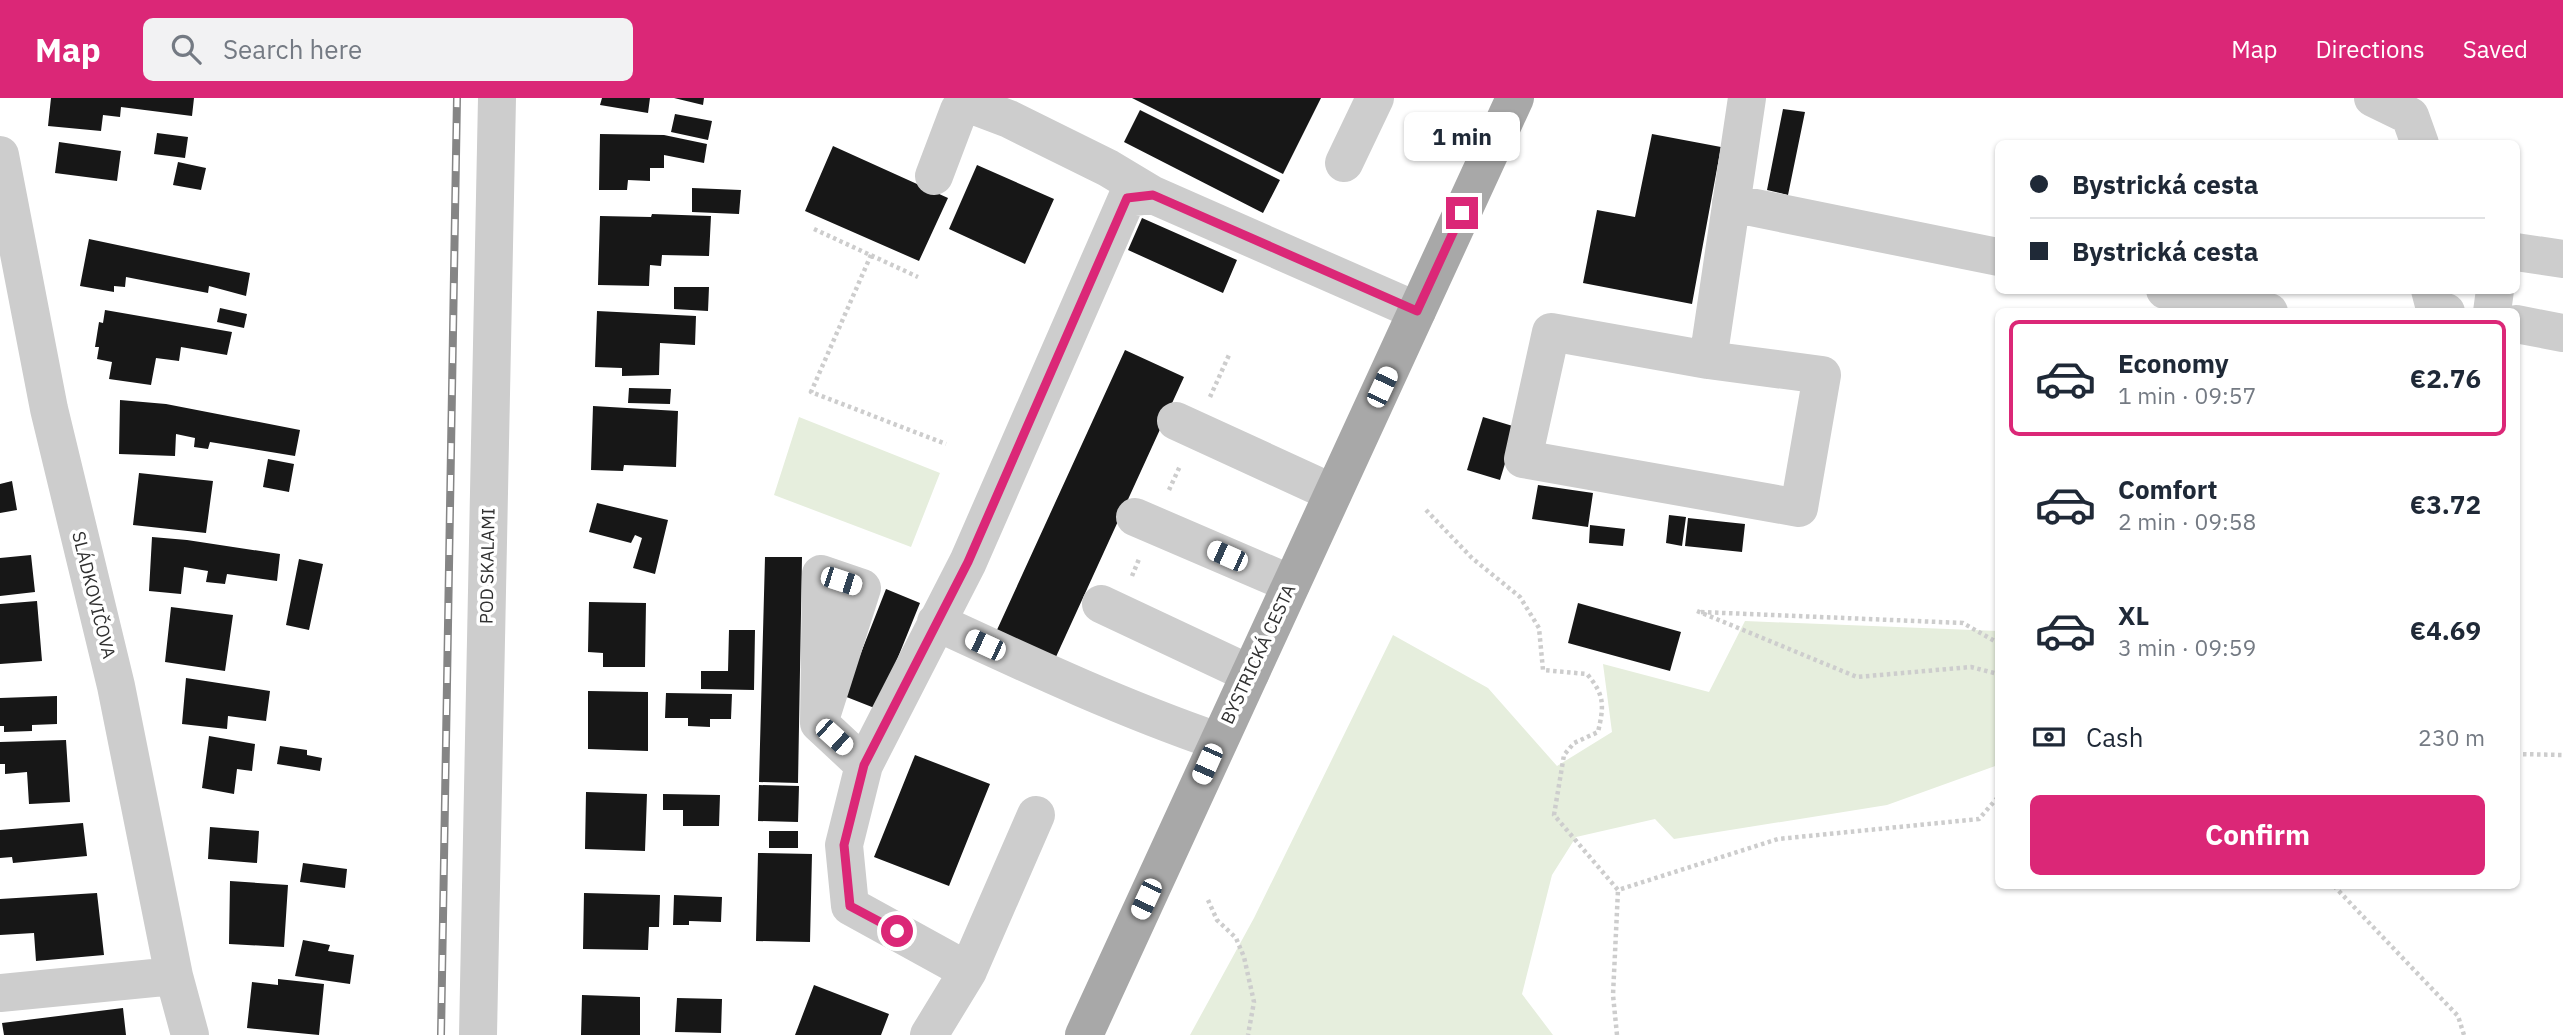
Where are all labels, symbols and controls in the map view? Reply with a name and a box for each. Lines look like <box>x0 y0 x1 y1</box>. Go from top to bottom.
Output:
search box <box>143 18 633 81</box>
text: Map <box>35 28 101 71</box>
icon: search <box>167 30 205 68</box>
text: Search here <box>223 32 362 66</box>
text: Map <box>2231 33 2277 65</box>
text: Directions <box>2315 33 2425 65</box>
text: Saved <box>2463 33 2528 65</box>
callout: 1 min <box>1404 111 1520 160</box>
text: 1 min <box>1432 121 1492 151</box>
text: Bystrická cesta <box>2072 167 2259 201</box>
route end <box>1446 197 1478 229</box>
text: Bystrická cesta <box>2072 234 2259 268</box>
text: Economy <box>2118 346 2229 380</box>
icon: car <box>2034 347 2097 410</box>
text: €2.76 <box>2410 361 2481 395</box>
car <box>1364 364 1401 410</box>
text: 1 min · 09:57 <box>2118 380 2256 410</box>
text: Comfort <box>2118 472 2217 506</box>
icon: car <box>2034 473 2097 536</box>
text: €3.72 <box>2410 487 2481 521</box>
text: 2 min · 09:58 <box>2118 506 2256 536</box>
street label: POD SKALAMI <box>474 508 500 624</box>
street label: SLÁDKOVIČOVA <box>67 529 122 661</box>
car <box>1204 538 1251 574</box>
car <box>818 565 865 597</box>
street label: BYSTRICKÁ CESTA <box>1216 580 1301 728</box>
text: XL <box>2118 598 2149 632</box>
icon: car <box>2034 599 2097 662</box>
text: €4.69 <box>2410 613 2481 647</box>
car <box>962 627 1009 663</box>
text: 3 min · 09:59 <box>2118 632 2256 662</box>
car <box>812 715 857 759</box>
icon: cash <box>2030 718 2068 756</box>
text: Cash <box>2086 720 2143 754</box>
text: 230 m <box>2418 722 2485 752</box>
car <box>1189 741 1226 787</box>
button: Confirm <box>2030 795 2485 875</box>
car <box>1128 876 1165 922</box>
route start <box>881 915 913 947</box>

